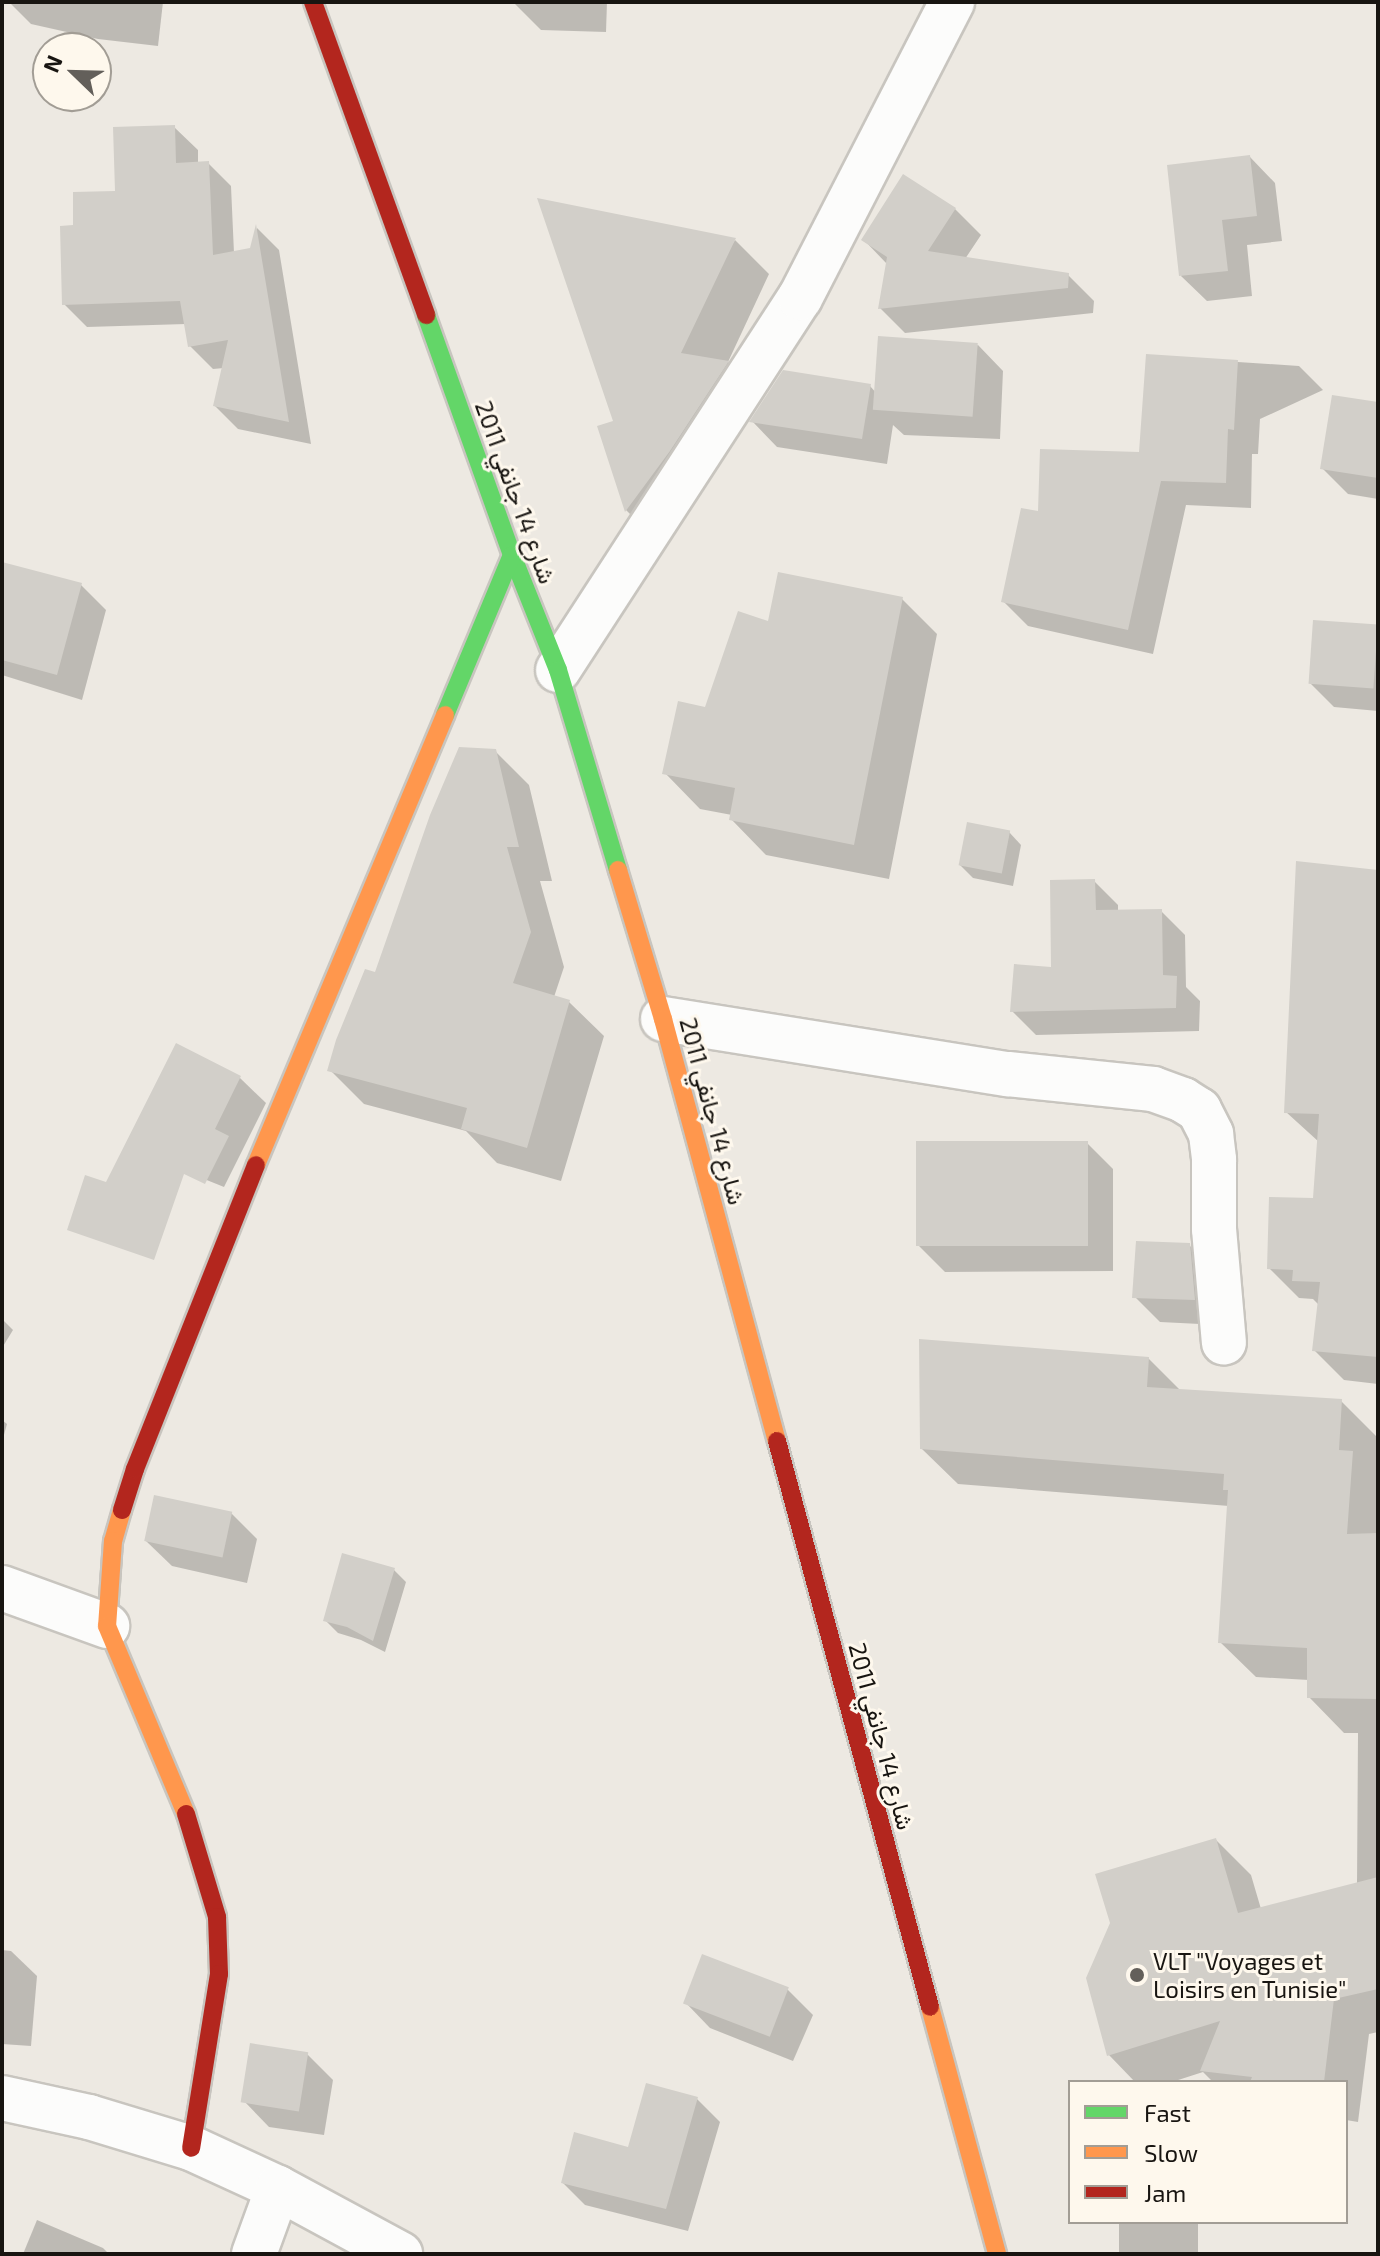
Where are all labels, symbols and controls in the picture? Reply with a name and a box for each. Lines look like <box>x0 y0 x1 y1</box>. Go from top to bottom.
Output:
north arrow <box>32 32 112 112</box>
text: N <box>37 51 67 76</box>
street label: شارع 14 جانفي 2011 <box>470 397 562 587</box>
street label: شارع 14 جانفي 2011 <box>674 1014 752 1208</box>
street label: شارع 14 جانفي 2011 <box>843 1639 921 1833</box>
place label: VLT "Voyages et Loisirs en Tunisie" <box>1153 1947 1347 2003</box>
marker: VLT "Voyages et Loisirs en Tunisie" <box>1128 1966 1146 1984</box>
legend <box>1068 2080 1348 2224</box>
text: Fast <box>1144 2098 1191 2127</box>
text: Slow <box>1144 2138 1198 2167</box>
text: Jam <box>1144 2178 1186 2207</box>

